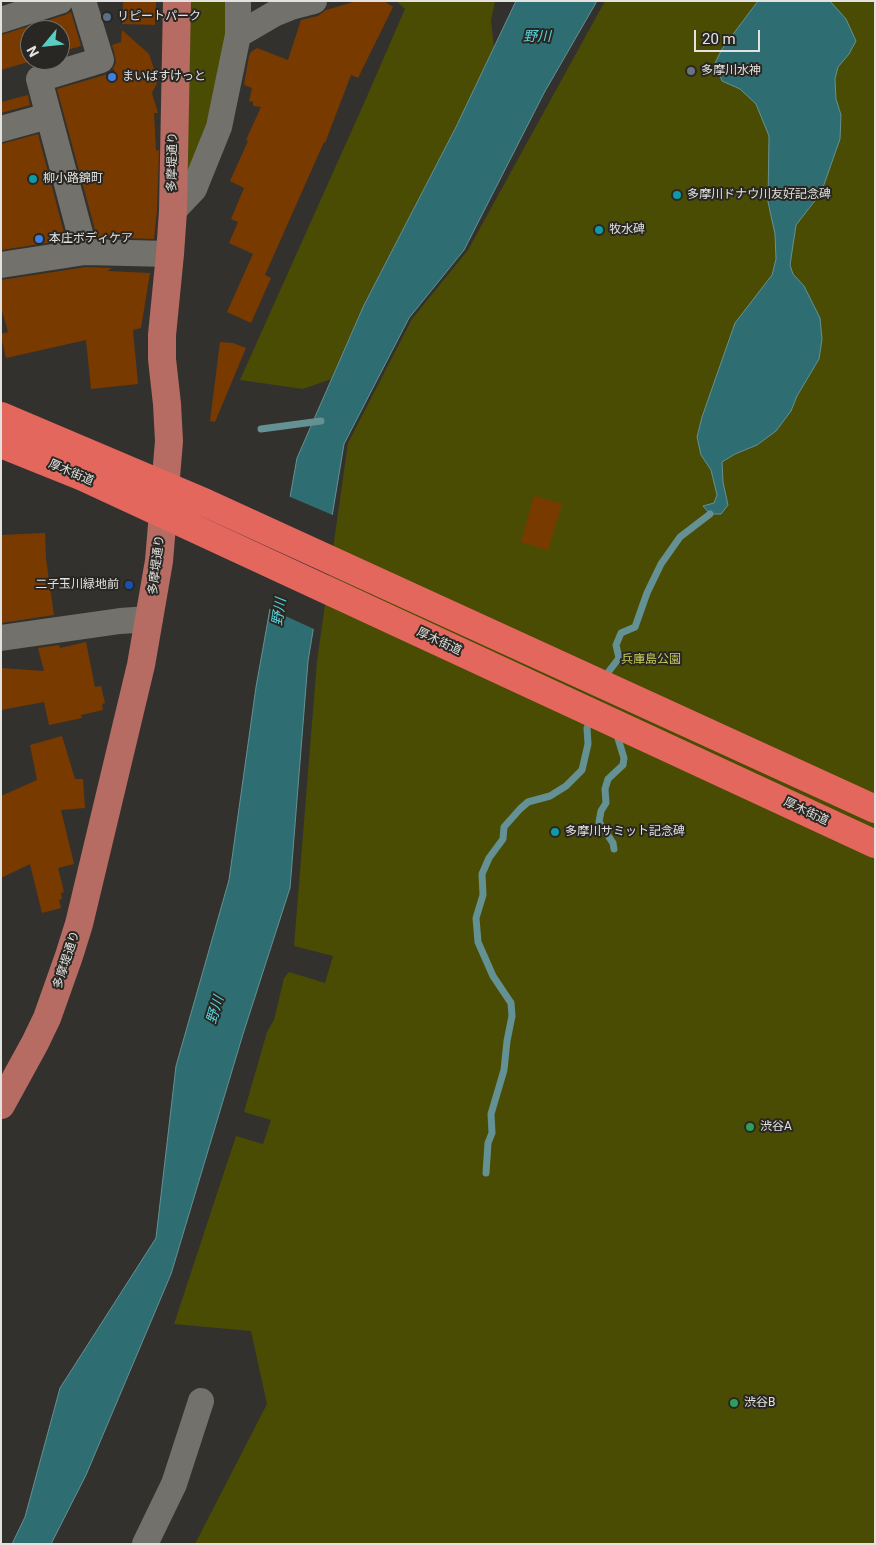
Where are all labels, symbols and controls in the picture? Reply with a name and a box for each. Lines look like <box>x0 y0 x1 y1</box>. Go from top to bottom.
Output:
place label: リピートパーク <box>117 10 201 24</box>
marker: リピートパーク <box>101 11 113 23</box>
north arrow <box>20 20 70 70</box>
scale bar <box>696 20 762 52</box>
water label: 野川 <box>523 29 551 45</box>
text: 20 m <box>702 30 736 48</box>
text: N <box>23 43 42 60</box>
place label: 多摩川水神 <box>701 64 761 78</box>
marker: 多摩川水神 <box>685 65 697 77</box>
place label: まいばすけっと <box>122 70 206 84</box>
marker: まいばすけっと <box>106 71 118 83</box>
street label: 多摩堤通り <box>165 132 181 192</box>
place label: 柳小路錦町 <box>43 172 103 186</box>
marker: 柳小路錦町 <box>27 173 39 185</box>
place label: 多摩川ドナウ川友好記念碑 <box>687 188 831 202</box>
marker: 多摩川ドナウ川友好記念碑 <box>671 189 683 201</box>
place label: 牧水碑 <box>609 223 645 237</box>
marker: 牧水碑 <box>593 224 605 236</box>
place label: 本庄ボディケア <box>49 232 133 246</box>
marker: 本庄ボディケア <box>33 233 45 245</box>
street label: 厚木街道 <box>46 457 96 489</box>
street label: 多摩堤通り <box>146 534 168 596</box>
place label: 二子玉川緑地前 <box>35 578 119 592</box>
marker: 二子玉川緑地前 <box>123 579 135 591</box>
water label: 野川 <box>270 597 290 627</box>
street label: 厚木街道 <box>414 625 464 659</box>
park label: 兵庫島公園 <box>621 653 681 667</box>
street label: 厚木街道 <box>781 795 831 829</box>
place label: 多摩川サミット記念碑 <box>565 825 685 839</box>
marker: 多摩川サミット記念碑 <box>549 826 561 838</box>
street label: 多摩堤通り <box>51 929 83 991</box>
water label: 野川 <box>204 994 228 1026</box>
place label: 渋谷A <box>760 1120 792 1134</box>
marker: 渋谷A <box>744 1121 756 1133</box>
place label: 渋谷B <box>744 1396 775 1410</box>
marker: 渋谷B <box>728 1397 740 1409</box>

